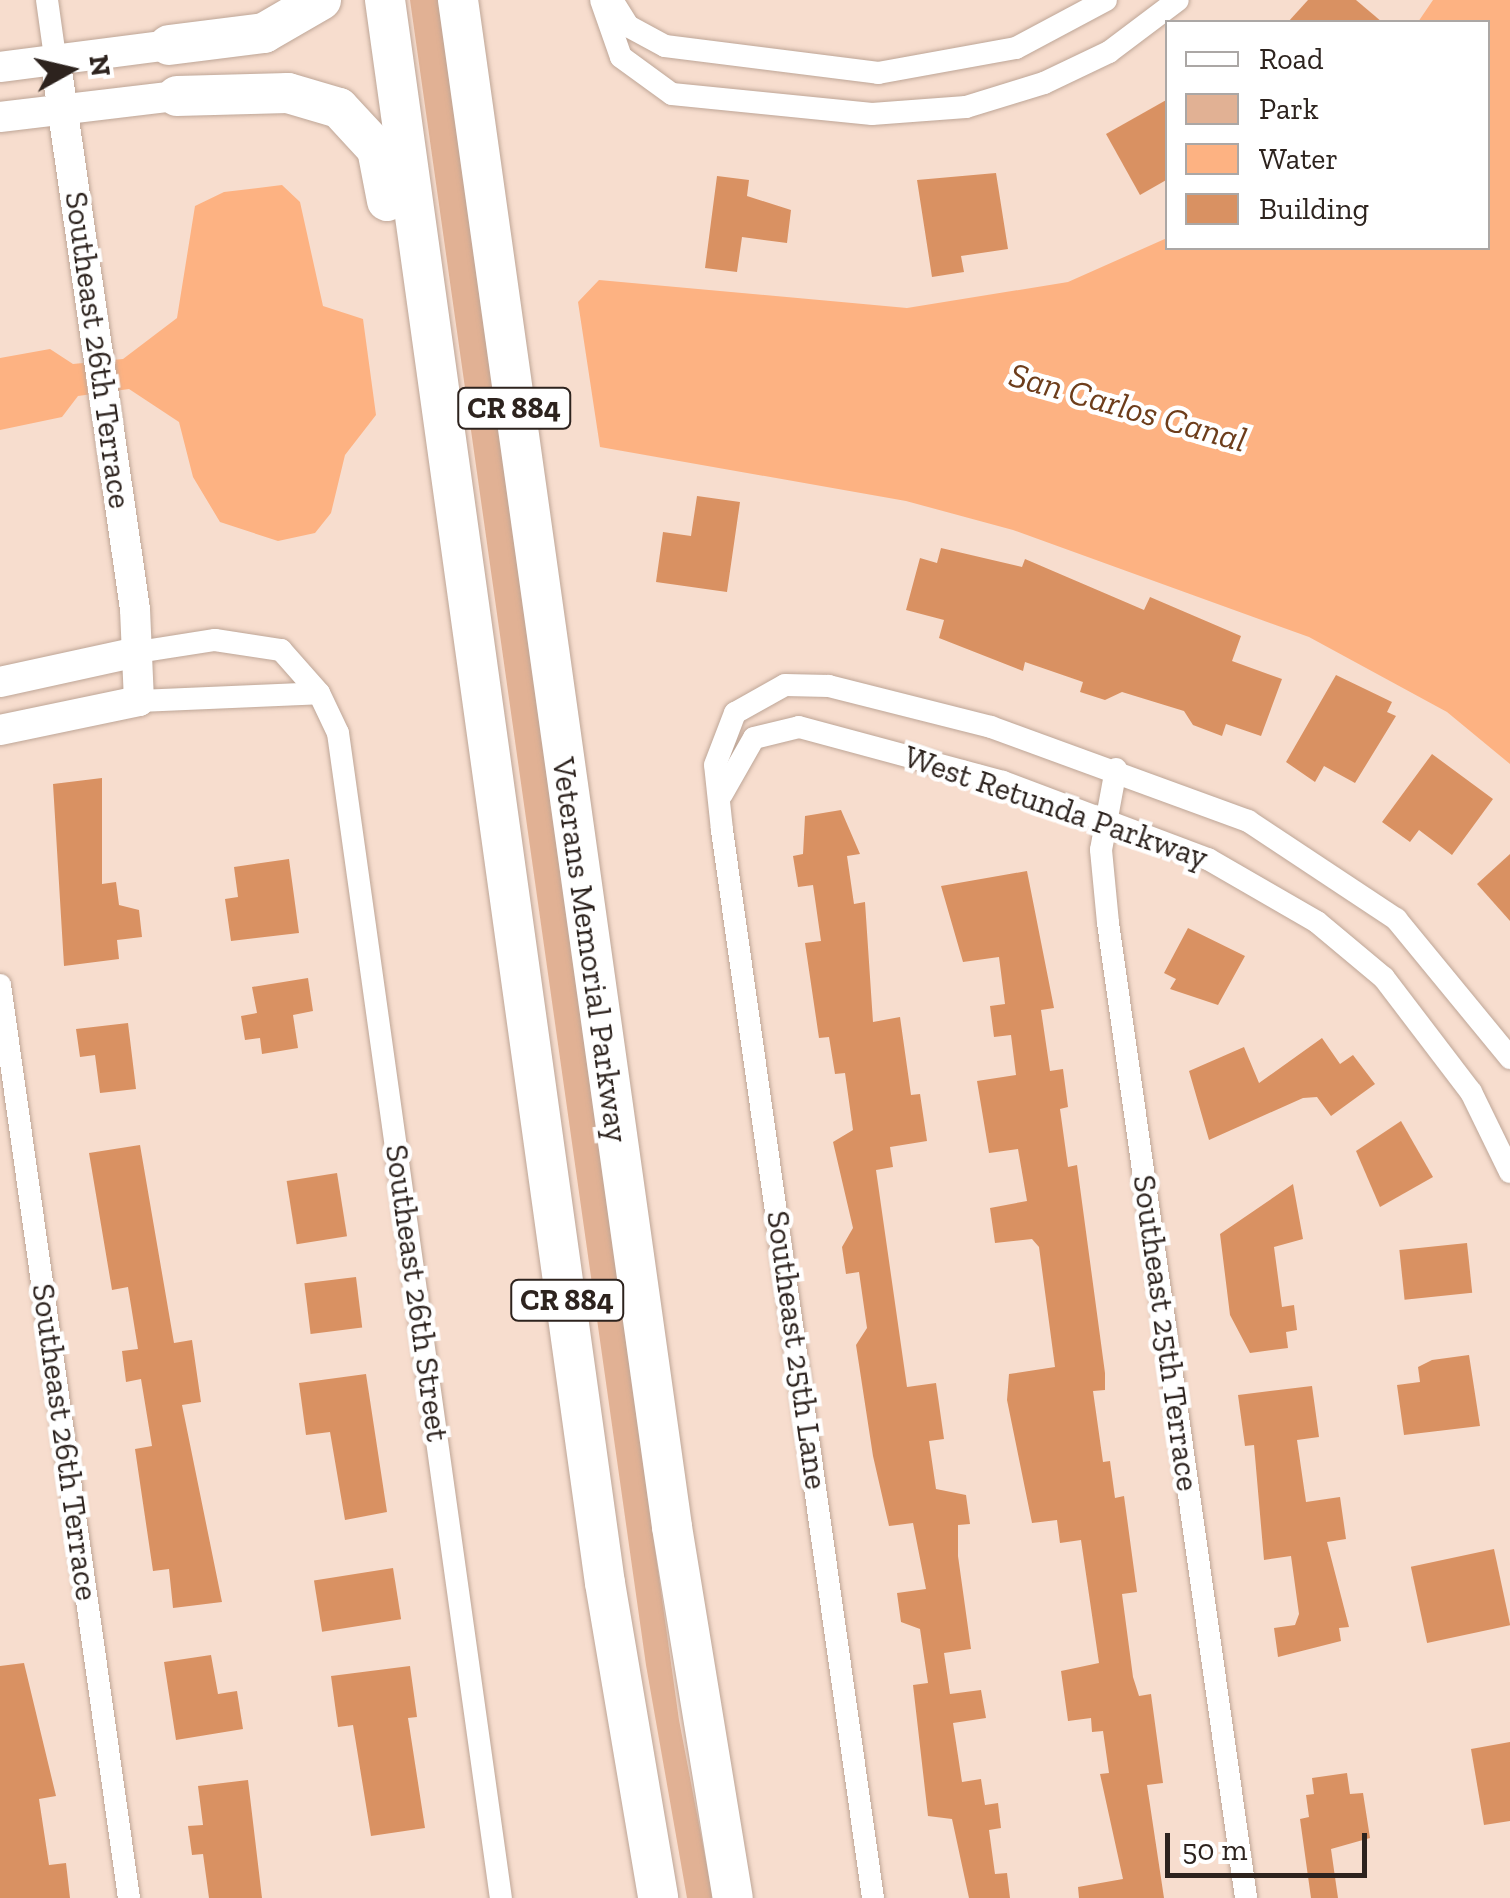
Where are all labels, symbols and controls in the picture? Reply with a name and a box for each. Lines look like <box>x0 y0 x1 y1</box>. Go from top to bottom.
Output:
north arrow <box>20 20 120 120</box>
legend <box>1165 20 1490 250</box>
text: Road <box>1259 41 1324 77</box>
text: N <box>82 53 118 79</box>
text: Park <box>1259 91 1319 127</box>
text: Water <box>1259 141 1338 177</box>
street label: Southeast 26th Terrace <box>57 189 139 511</box>
text: Building <box>1259 191 1369 227</box>
water label: San Carlos Canal <box>1004 353 1252 461</box>
road number: CR 884 <box>456 383 572 433</box>
street label: West Retunda Parkway <box>899 737 1213 877</box>
street label: Veterans Memorial Parkway <box>544 755 636 1145</box>
street label: Southeast 26th Street <box>377 1142 457 1444</box>
street label: Southeast 25th Terrace <box>1125 1172 1207 1494</box>
street label: Southeast 25th Lane <box>758 1208 836 1492</box>
road number: CR 884 <box>510 1275 624 1325</box>
street label: Southeast 26th Terrace <box>24 1281 106 1603</box>
scale bar <box>1170 1813 1372 1875</box>
text: 50 m <box>1182 1832 1247 1868</box>

